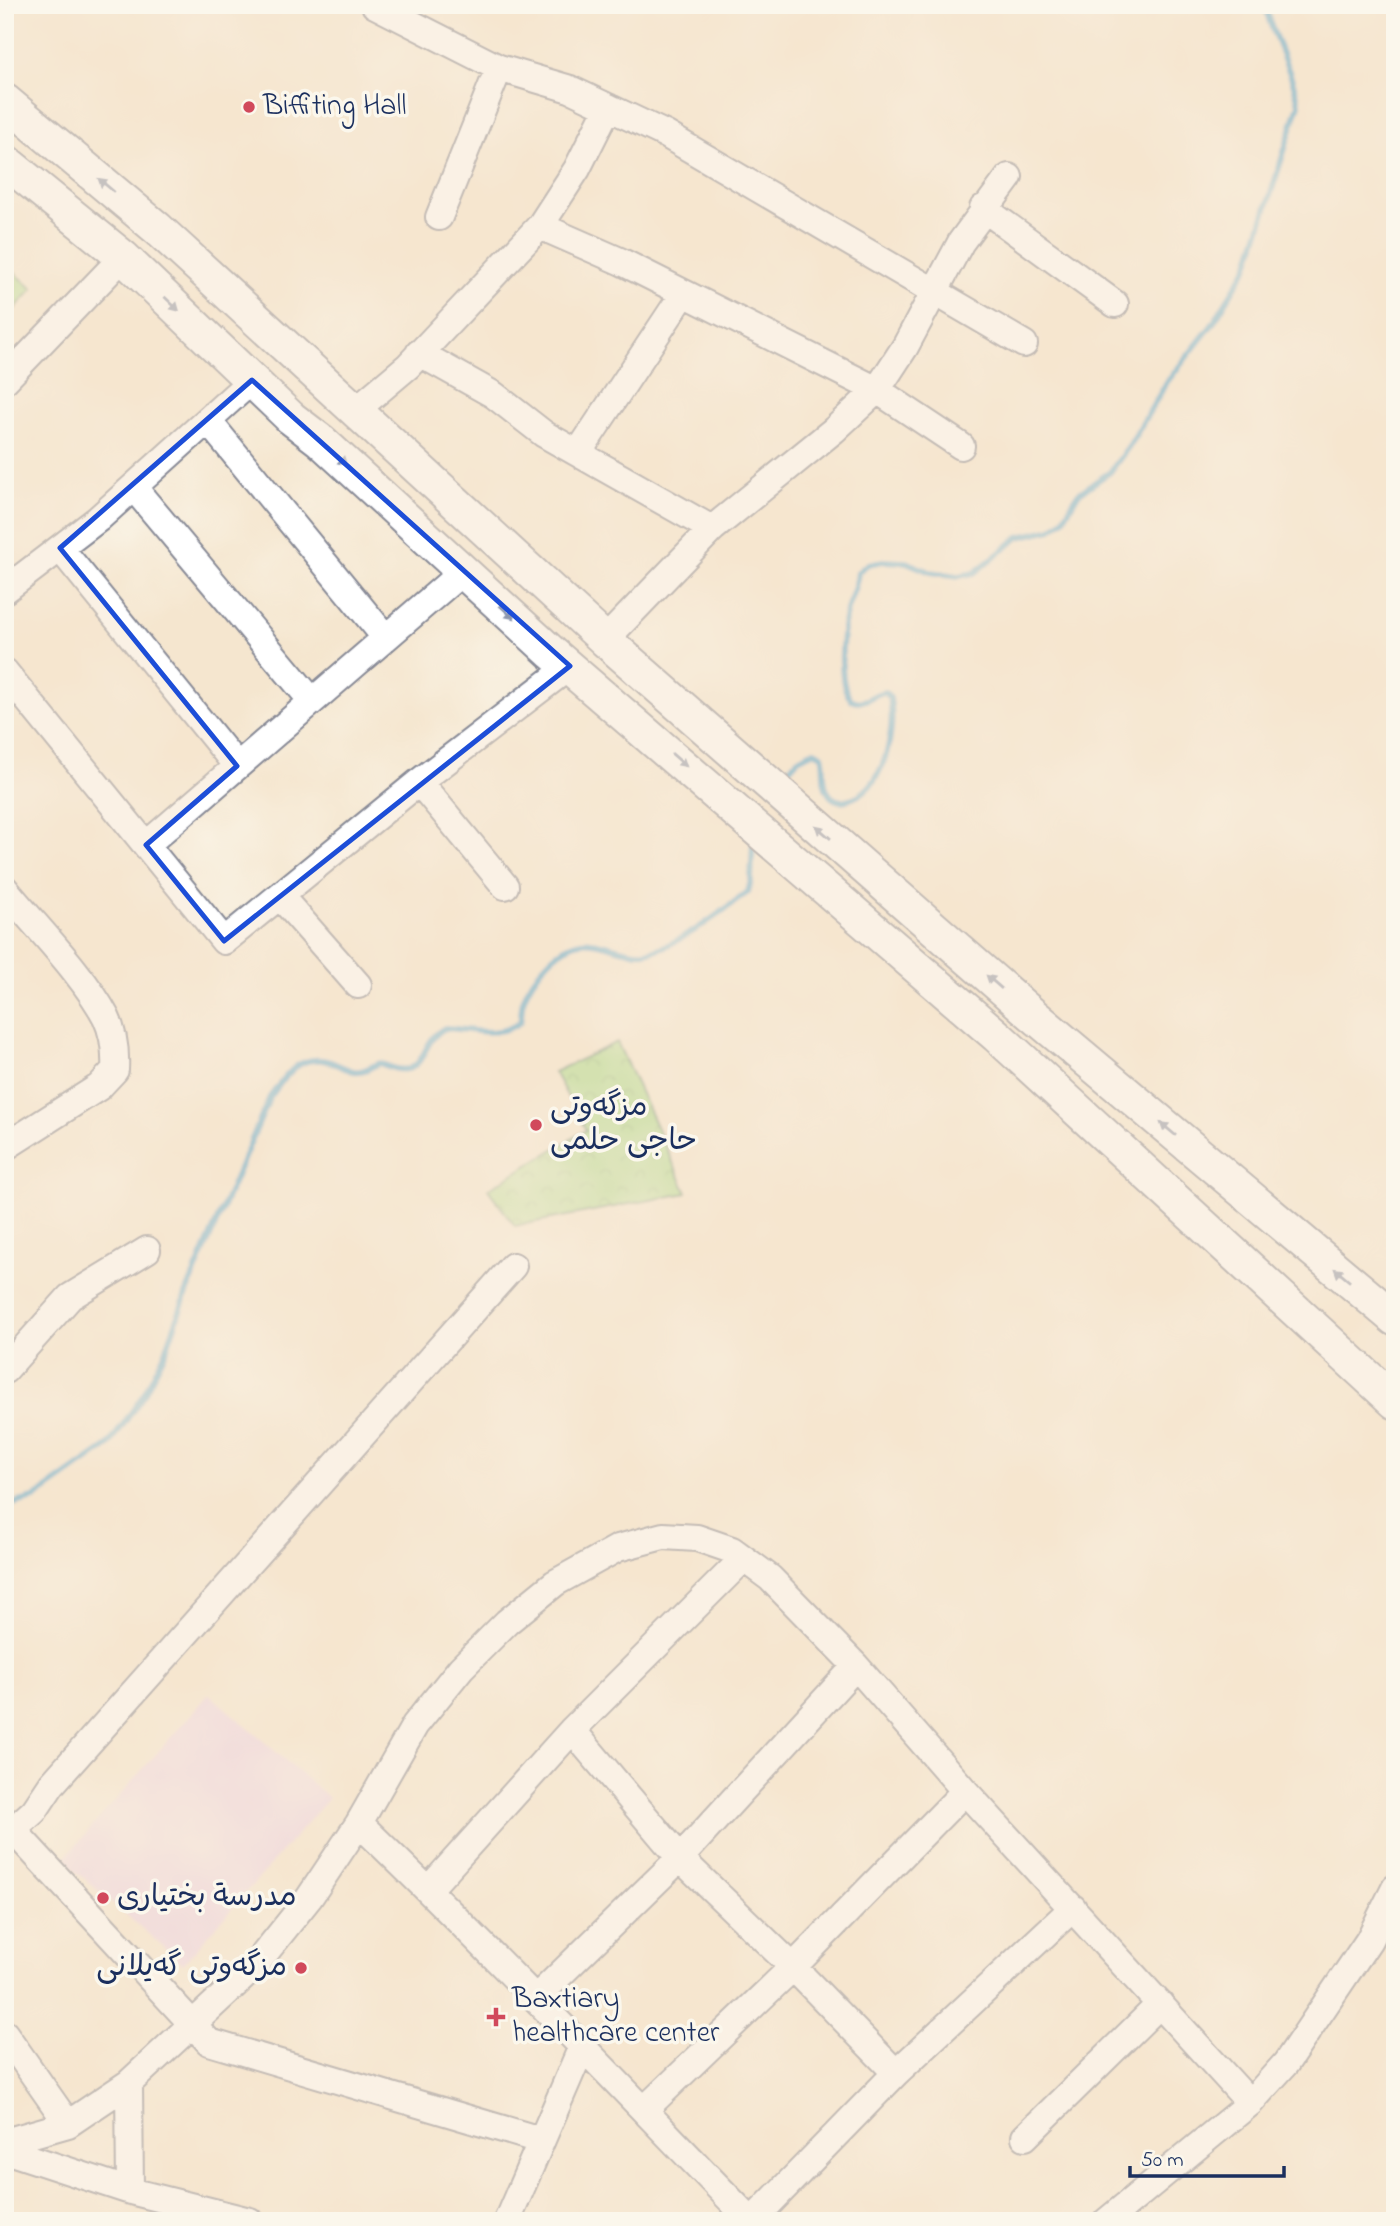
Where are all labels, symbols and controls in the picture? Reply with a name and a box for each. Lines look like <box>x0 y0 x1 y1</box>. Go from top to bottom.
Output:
place label: Biffiting Hall <box>262 85 407 129</box>
marker: Biffiting Hall <box>241 99 257 115</box>
one-way arrow <box>97 178 114 193</box>
one-way arrow <box>163 295 180 311</box>
one-way arrow <box>330 450 348 466</box>
one-way arrow <box>498 604 515 619</box>
one-way arrow <box>670 752 688 768</box>
one-way arrow <box>815 825 832 840</box>
one-way arrow <box>986 975 1003 990</box>
place label: مزگەوتی حاجی حلمی <box>550 1086 697 1164</box>
marker: مزگەوتی حاجی حلمی <box>528 1117 544 1133</box>
one-way arrow <box>1160 1122 1177 1137</box>
one-way arrow <box>1334 1268 1351 1283</box>
place label: مدرسة بختيارى <box>117 1876 297 1920</box>
marker: مدرسة بختيارى <box>95 1890 111 1906</box>
place label: مزگەوتی گەیلانی <box>96 1946 287 1990</box>
marker: مزگەوتی گەیلانی <box>293 1960 309 1976</box>
place label: Baxtiary healthcare center <box>511 1978 720 2056</box>
marker: Baxtiary healthcare center <box>486 2007 506 2027</box>
scale bar <box>1130 2135 1284 2179</box>
text: 50 m <box>1141 2146 1184 2176</box>

